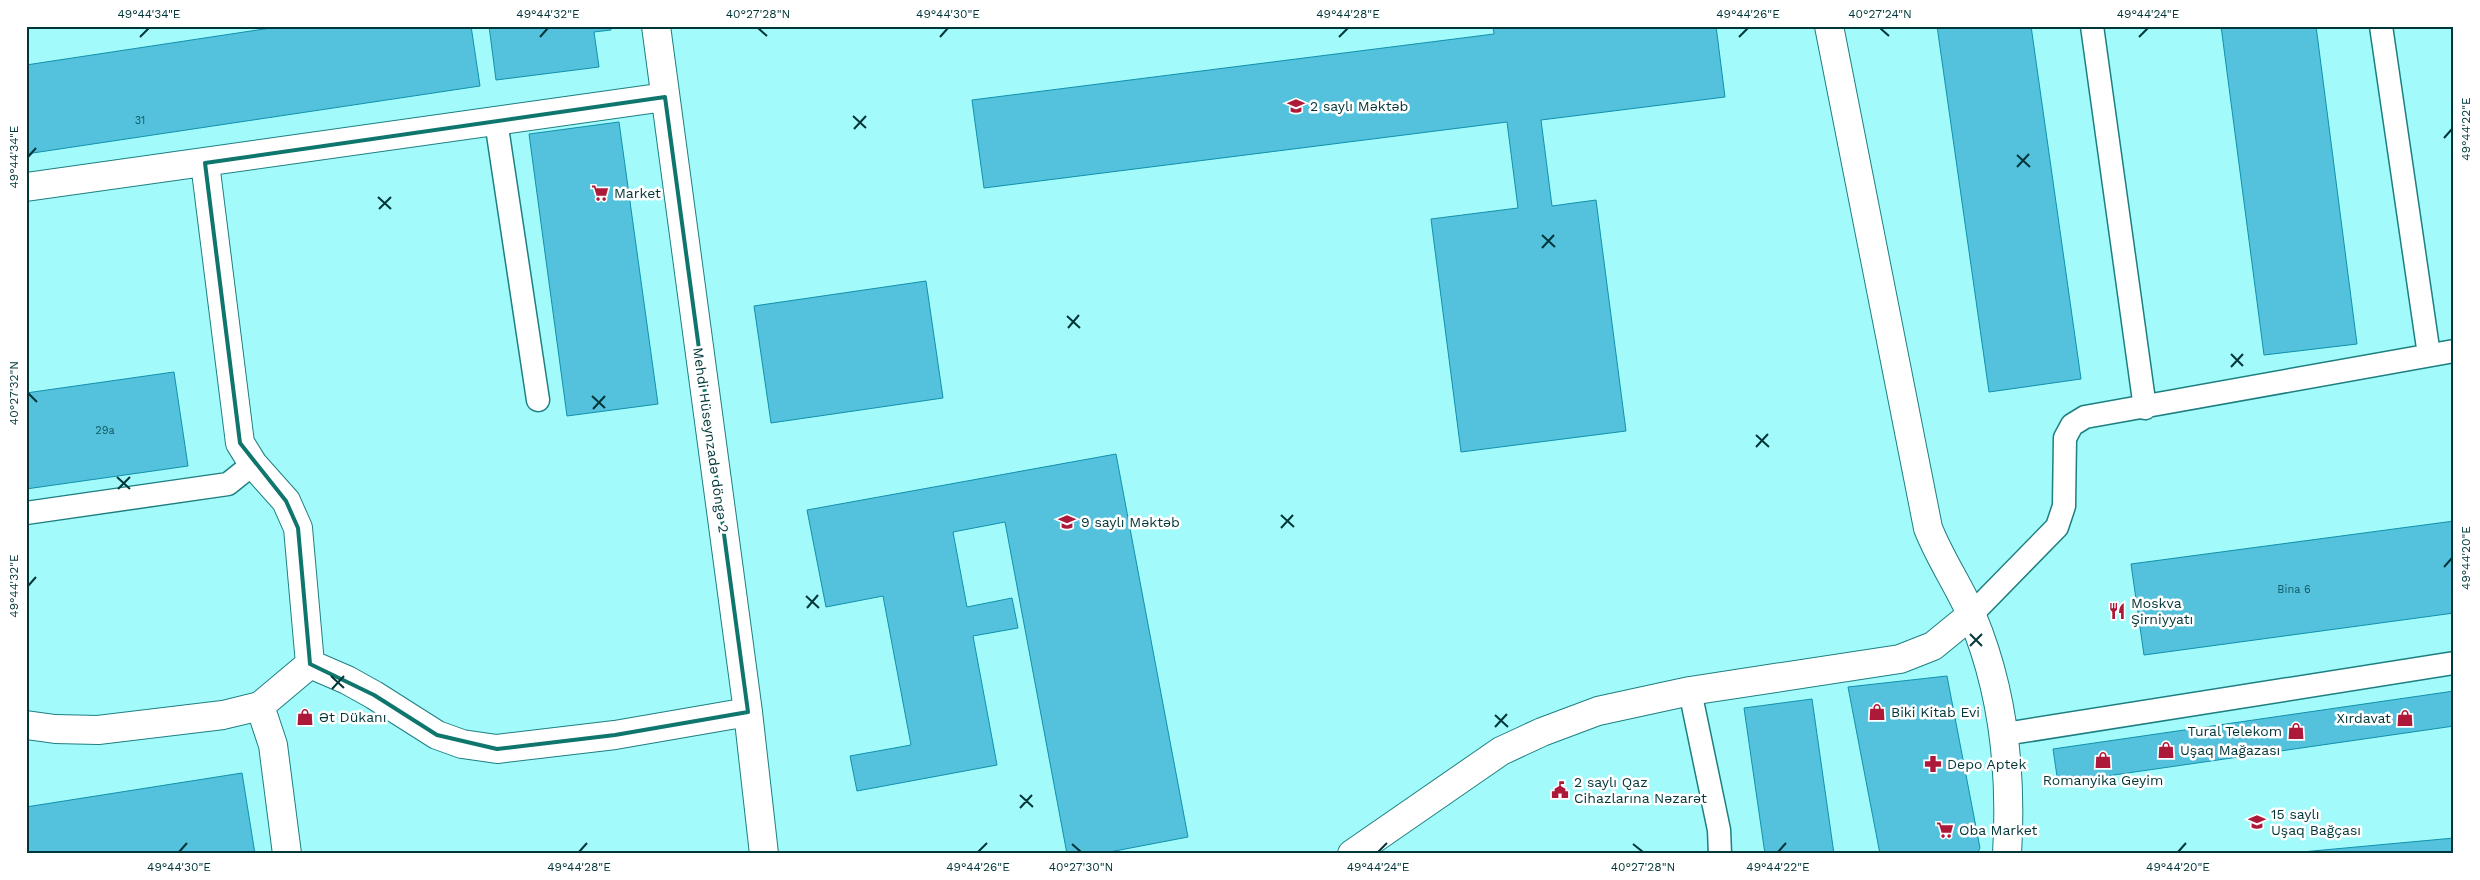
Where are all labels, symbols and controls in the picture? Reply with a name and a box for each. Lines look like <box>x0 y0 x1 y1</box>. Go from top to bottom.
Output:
text: 49°44'34"E <box>117 7 181 21</box>
text: 49°44'32"E <box>516 7 580 21</box>
text: 40°27'28"N <box>726 7 790 21</box>
text: 49°44'30"E <box>916 7 980 21</box>
text: 49°44'28"E <box>1316 7 1380 21</box>
text: 49°44'26"E <box>1716 7 1780 21</box>
text: 40°27'24"N <box>1848 7 1912 21</box>
text: 49°44'24"E <box>2117 7 2180 21</box>
school or university icon: 2 saylı Məktəb <box>1286 96 1306 116</box>
text: 49°44'22"E <box>2459 97 2473 161</box>
place label: 2 saylı Məktəb <box>1310 98 1408 114</box>
house number: 31 <box>135 114 145 127</box>
text: 49°44'34"E <box>7 125 21 189</box>
supermarket icon: Market <box>590 183 610 203</box>
place label: Market <box>614 185 661 201</box>
street label: Mehdi Hüseynzadə döngə 2 <box>690 346 732 534</box>
text: 40°27'32"N <box>7 361 21 425</box>
house number: 29a <box>95 424 115 437</box>
school or university icon: 9 saylı Məktəb <box>1057 512 1077 532</box>
place label: 9 saylı Məktəb <box>1081 514 1180 530</box>
text: 49°44'20"E <box>2459 526 2473 590</box>
text: 49°44'32"E <box>7 554 21 618</box>
house number: Bina 6 <box>2277 583 2311 596</box>
place label: Moskva Şirniyyatı <box>2131 595 2193 627</box>
restaurant icon: Moskva Şirniyyatı <box>2107 601 2127 621</box>
shop icon: Biki Kitab Evi <box>1867 702 1887 722</box>
place label: Biki Kitab Evi <box>1891 704 1980 720</box>
shop icon: Ət Dükanı <box>295 707 315 727</box>
shop icon: Xırdavat <box>2395 708 2415 728</box>
place label: Ət Dükanı <box>319 709 386 725</box>
place label: Xırdavat <box>2336 710 2391 726</box>
shop icon: Tural Telekom <box>2286 721 2306 741</box>
place label: Tural Telekom <box>2187 723 2282 739</box>
shop icon: Uşaq Mağazası <box>2156 740 2176 760</box>
place label: Uşaq Mağazası <box>2180 742 2280 758</box>
shop icon: Romanyika Geyim <box>2093 750 2113 770</box>
pharmacy icon: Depo Aptek <box>1923 754 1943 774</box>
place label: Depo Aptek <box>1947 756 2026 772</box>
place label: Romanyika Geyim <box>2043 772 2163 788</box>
place label: 2 saylı Qaz Cihazlarına Nəzarət <box>1574 774 1707 806</box>
public building icon: 2 saylı Qaz Cihazlarına Nəzarət <box>1550 780 1570 800</box>
place label: 15 saylı Uşaq Bağçası <box>2271 806 2361 838</box>
school or university icon: 15 saylı Uşaq Bağçası <box>2247 812 2267 832</box>
supermarket icon: Oba Market <box>1935 820 1955 840</box>
place label: Oba Market <box>1959 822 2038 838</box>
text: 49°44'30"E <box>147 860 211 874</box>
text: 49°44'28"E <box>547 860 611 874</box>
text: 49°44'26"E <box>946 860 1010 874</box>
text: 40°27'30"N <box>1049 860 1113 874</box>
text: 49°44'24"E <box>1347 860 1410 874</box>
text: 40°27'28"N <box>1611 860 1675 874</box>
text: 49°44'22"E <box>1746 860 1810 874</box>
text: 49°44'20"E <box>2146 860 2210 874</box>

